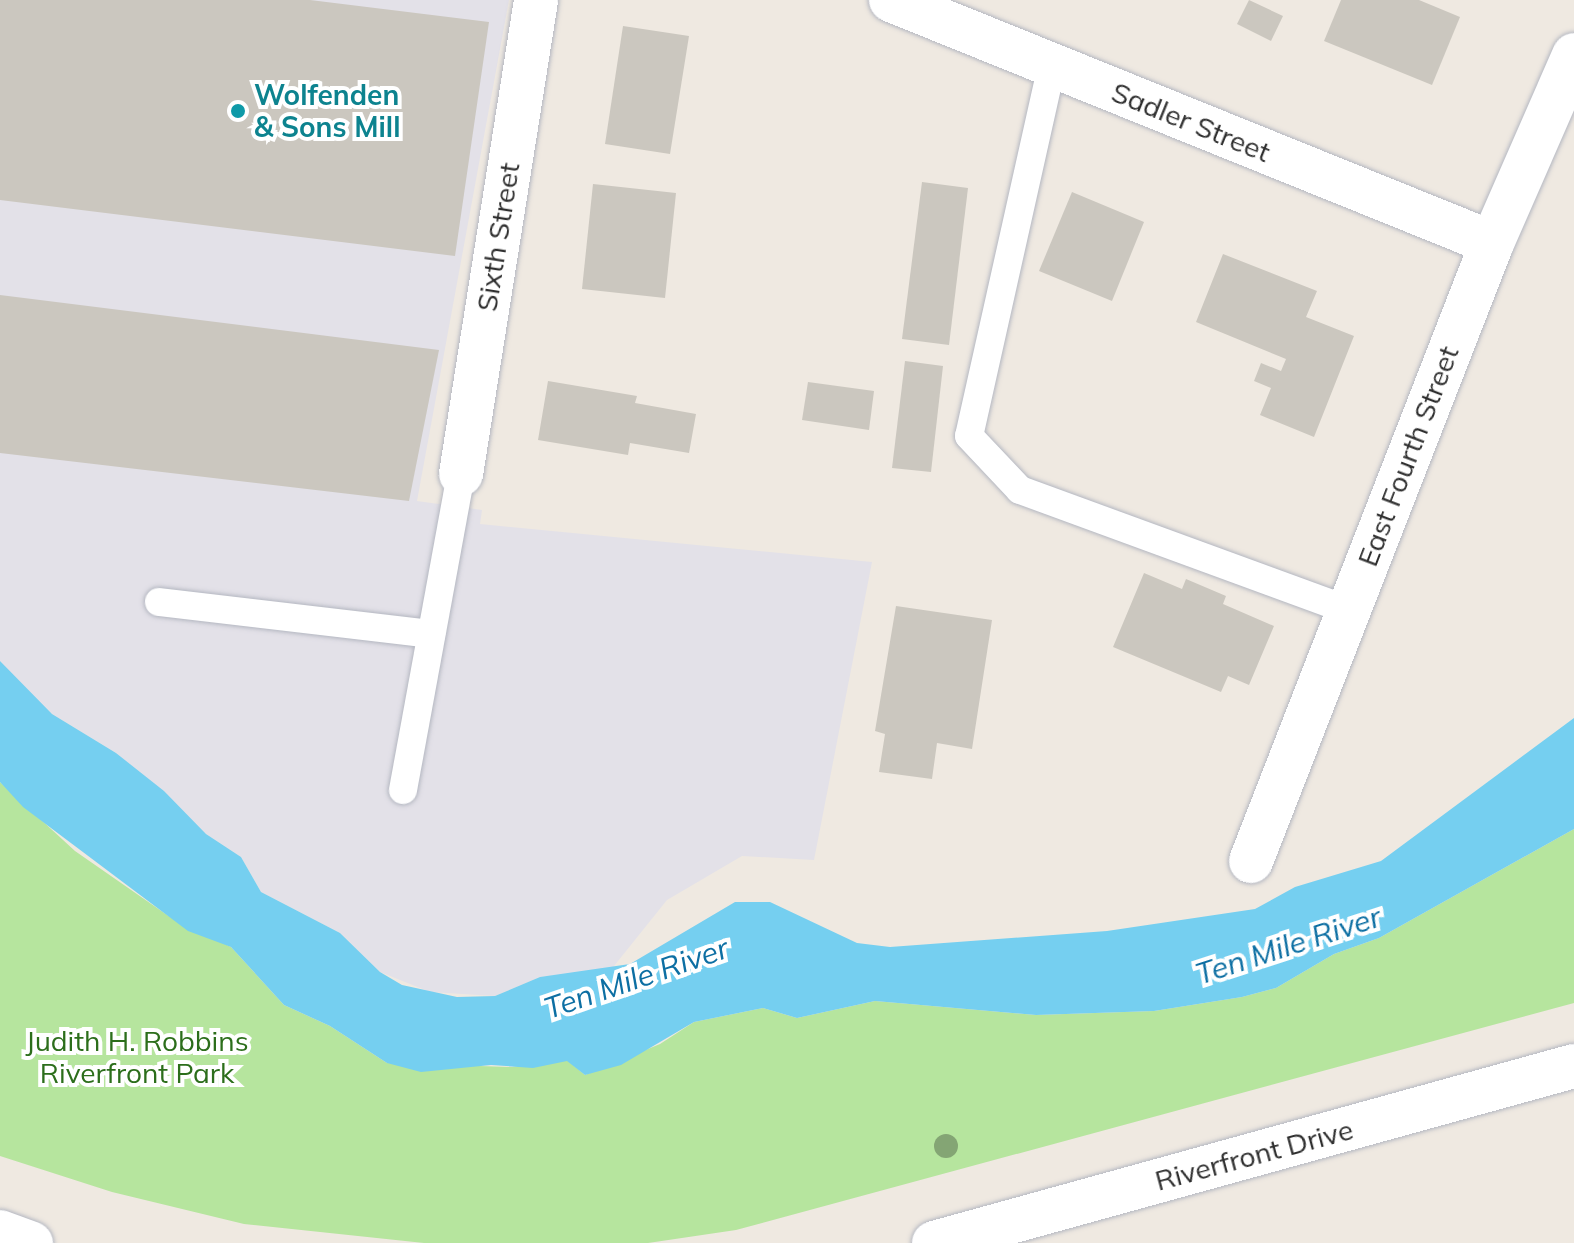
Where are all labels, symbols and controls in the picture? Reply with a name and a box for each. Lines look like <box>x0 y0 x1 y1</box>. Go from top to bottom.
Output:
street label: Sadler Street <box>1107 75 1275 169</box>
place label: Wolfenden & Sons Mill <box>254 78 400 144</box>
marker: Wolfenden & Sons Mill <box>229 102 247 120</box>
street label: Sixth Street <box>470 160 526 314</box>
street label: East Fourth Street <box>1351 341 1465 571</box>
water label: Ten Mile River <box>1191 898 1385 992</box>
water label: Ten Mile River <box>539 930 733 1026</box>
park label: Judith H. Robbins Riverfront Park <box>25 1024 249 1090</box>
street label: Riverfront Drive <box>1151 1112 1357 1198</box>

